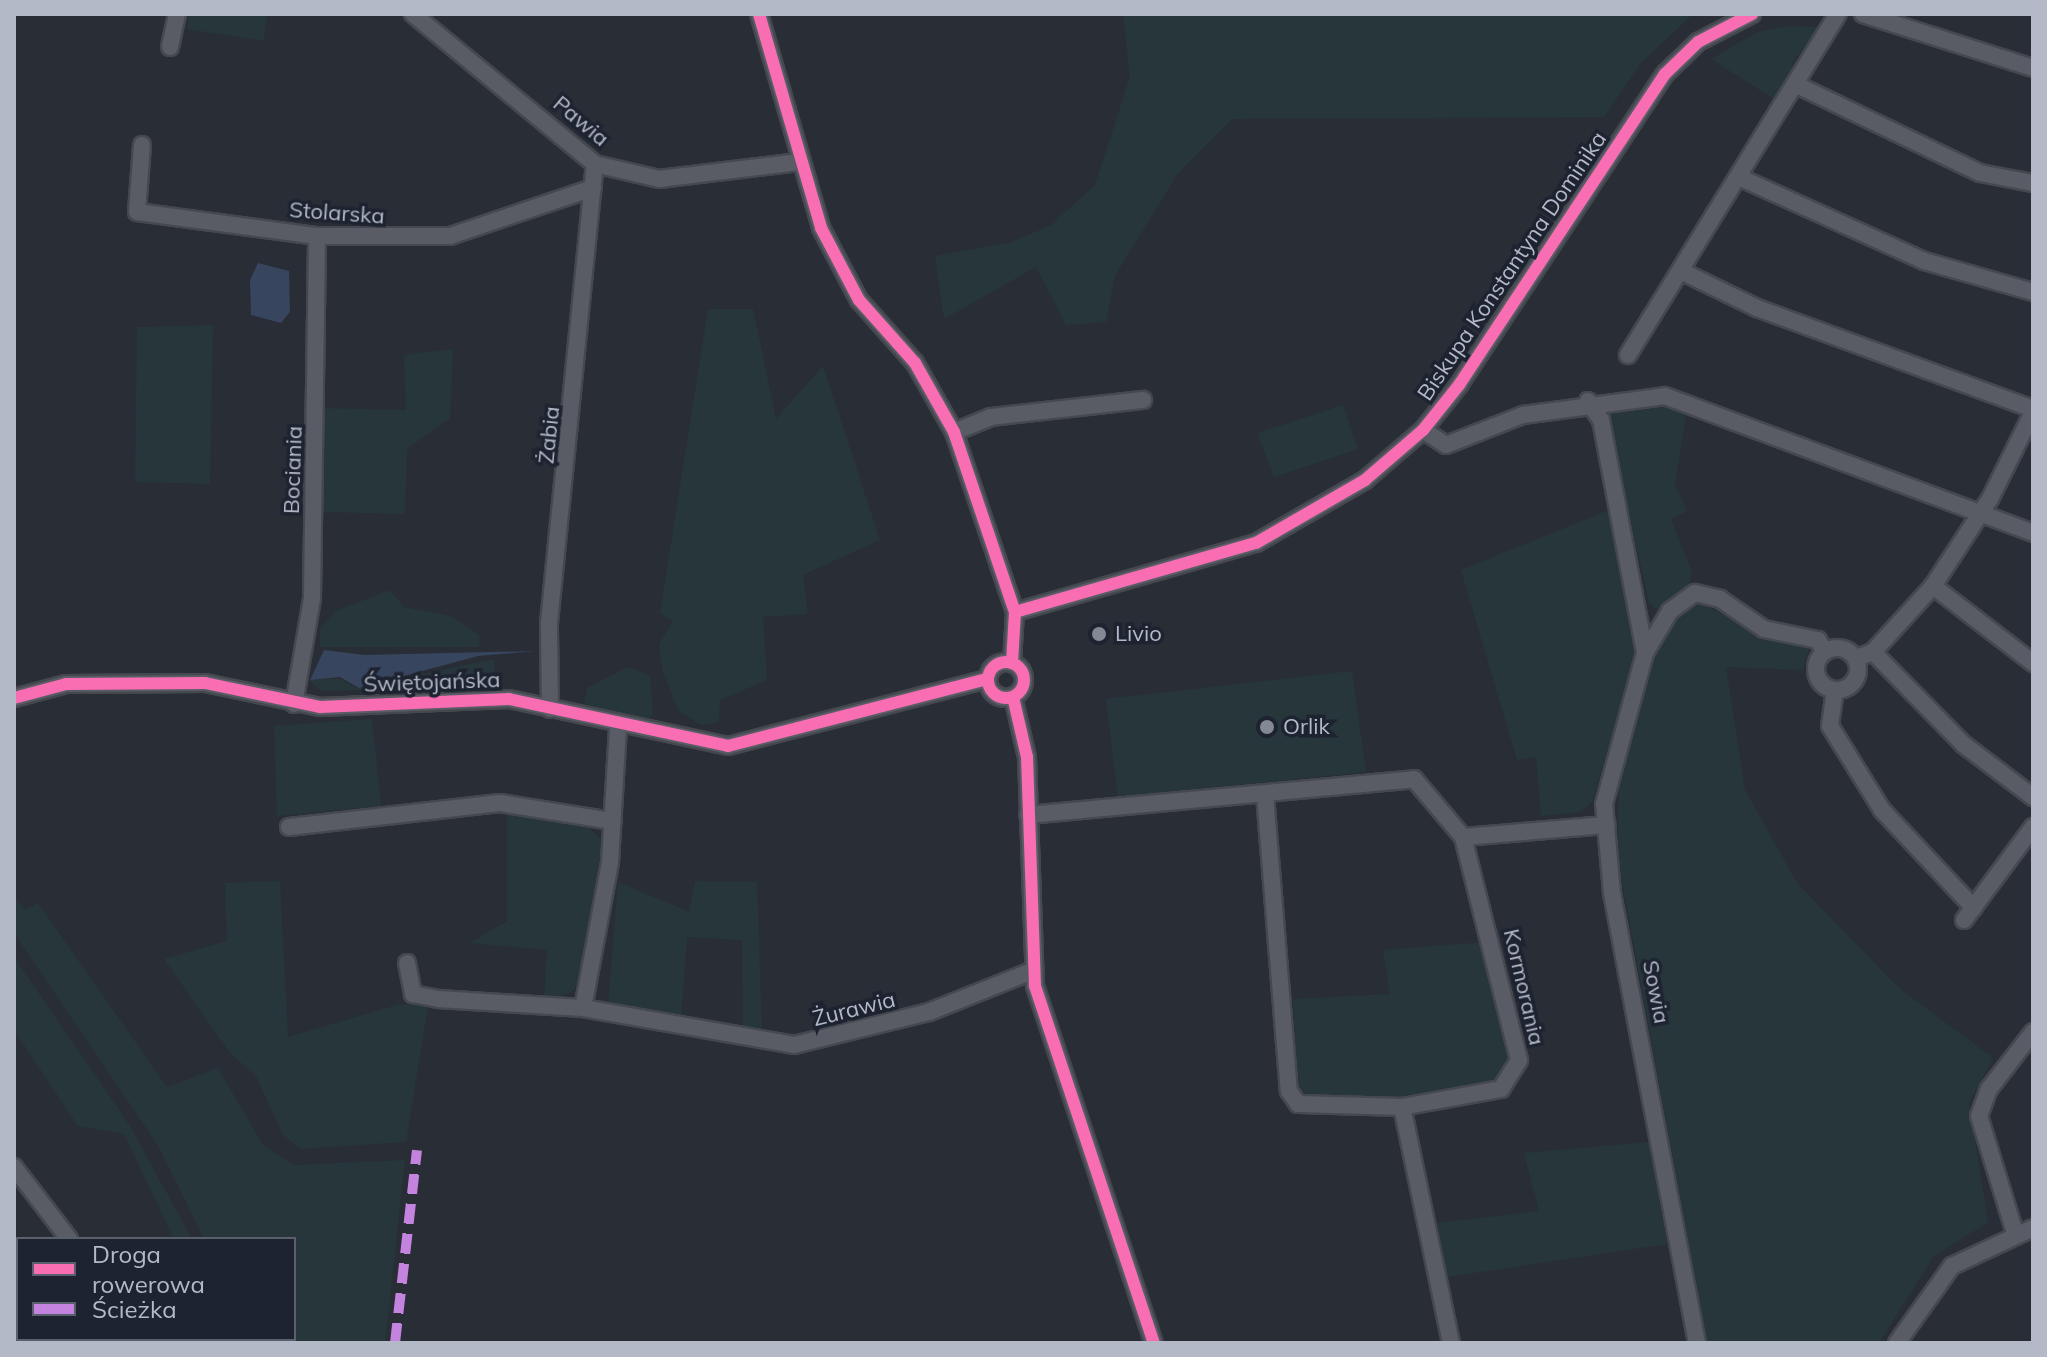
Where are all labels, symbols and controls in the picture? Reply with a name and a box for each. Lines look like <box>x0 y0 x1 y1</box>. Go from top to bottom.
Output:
street label: Pawia <box>548 90 614 152</box>
street label: Biskupa Konstantyna Dominika <box>1412 127 1612 405</box>
street label: Stolarska <box>288 197 386 229</box>
street label: Żabia <box>533 405 565 465</box>
street label: Bociania <box>278 425 308 515</box>
place label: Livio <box>1115 621 1162 647</box>
marker: Livio <box>1090 625 1108 643</box>
street label: Świętojańska <box>363 666 501 698</box>
place label: Orlik <box>1283 714 1330 740</box>
marker: Orlik <box>1258 718 1276 736</box>
street label: Kormorania <box>1498 926 1550 1048</box>
street label: Sowia <box>1637 958 1675 1026</box>
street label: Żurawia <box>810 986 898 1032</box>
legend <box>16 1237 296 1341</box>
text: Droga rowerowa <box>92 1239 205 1299</box>
text: Ścieżka <box>92 1294 177 1324</box>

